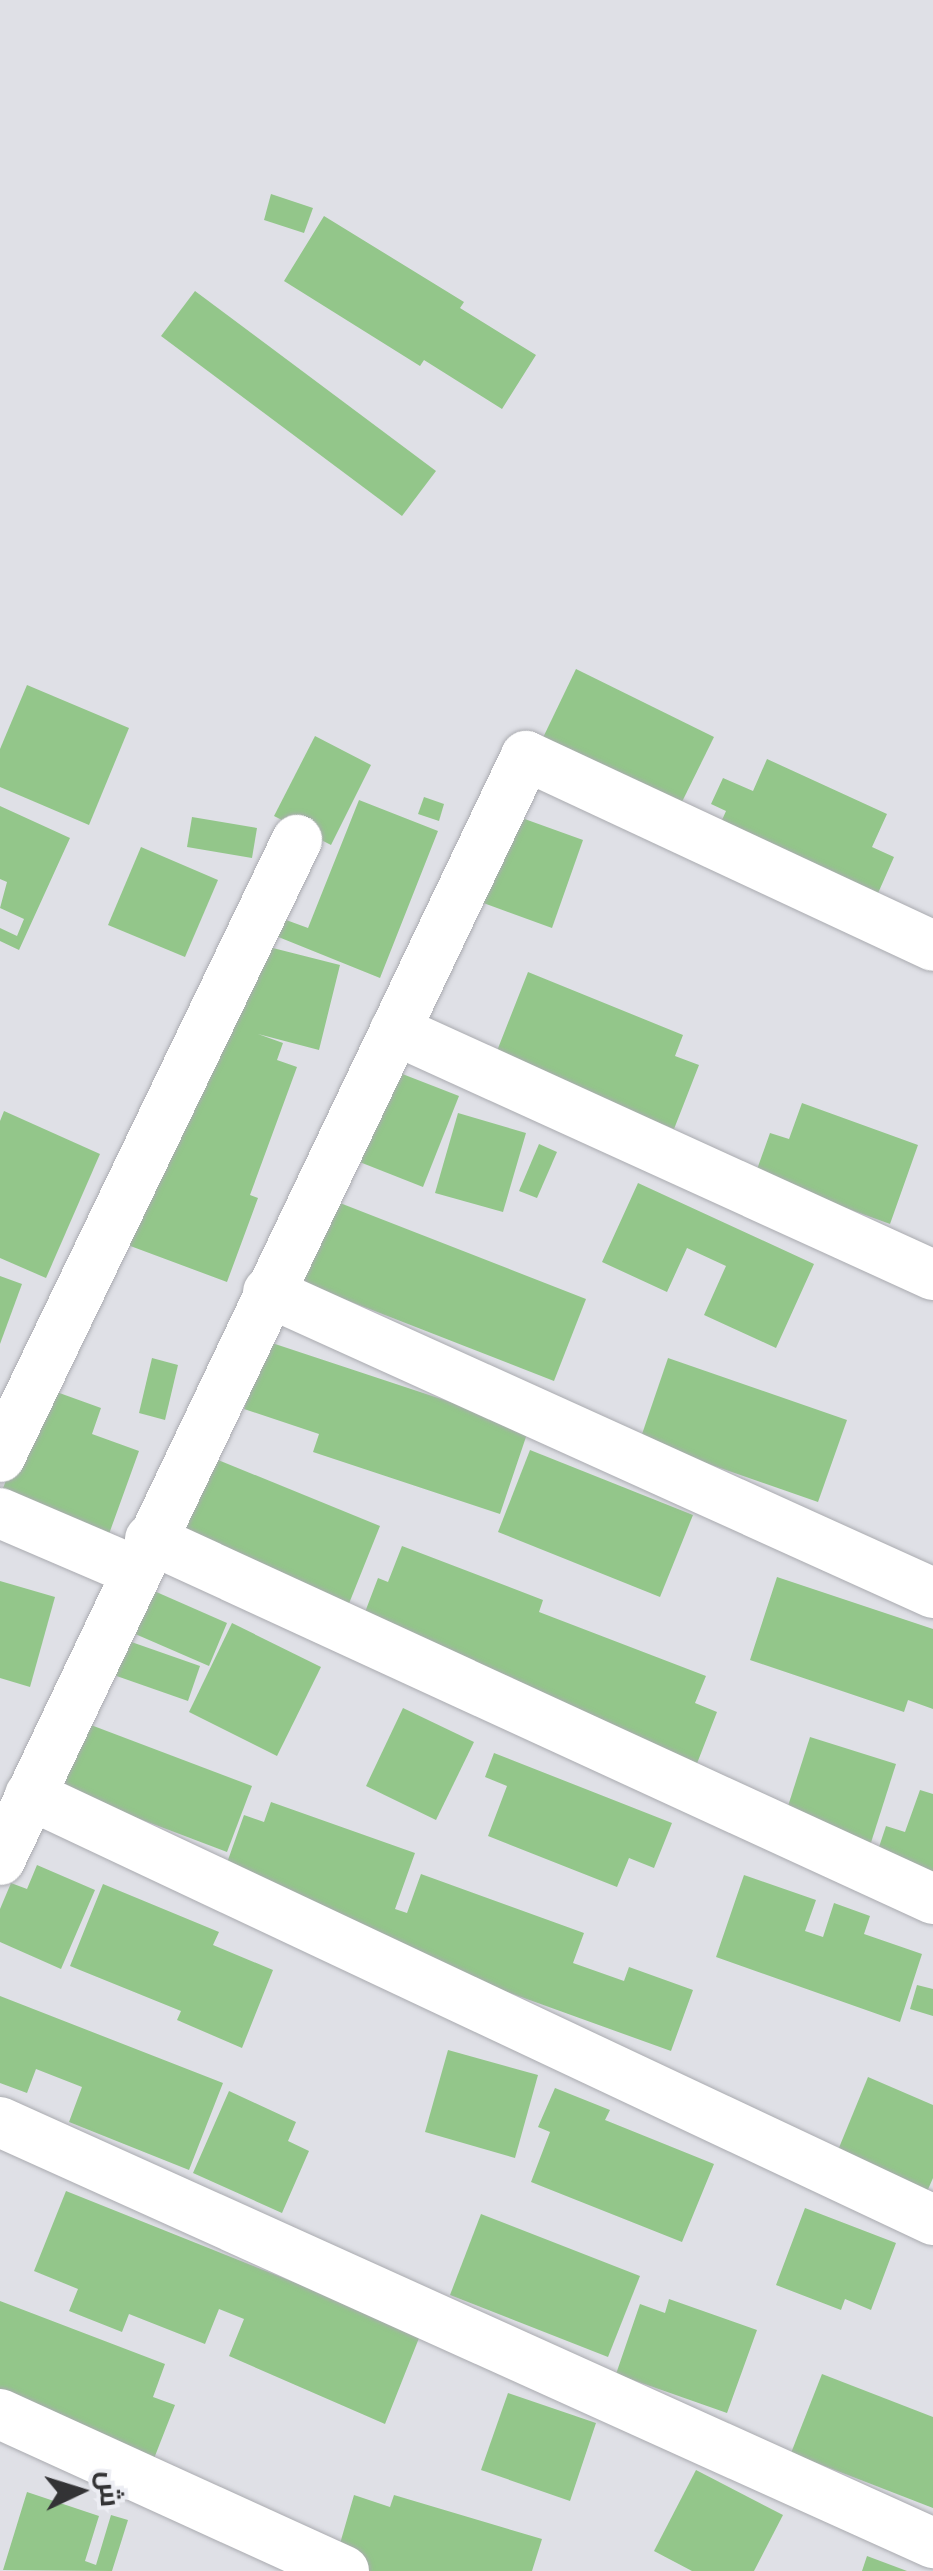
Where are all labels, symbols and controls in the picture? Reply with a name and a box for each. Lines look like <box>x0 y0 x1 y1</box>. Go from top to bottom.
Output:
north arrow <box>30 2441 130 2541</box>
text: ش <box>88 2469 133 2508</box>

